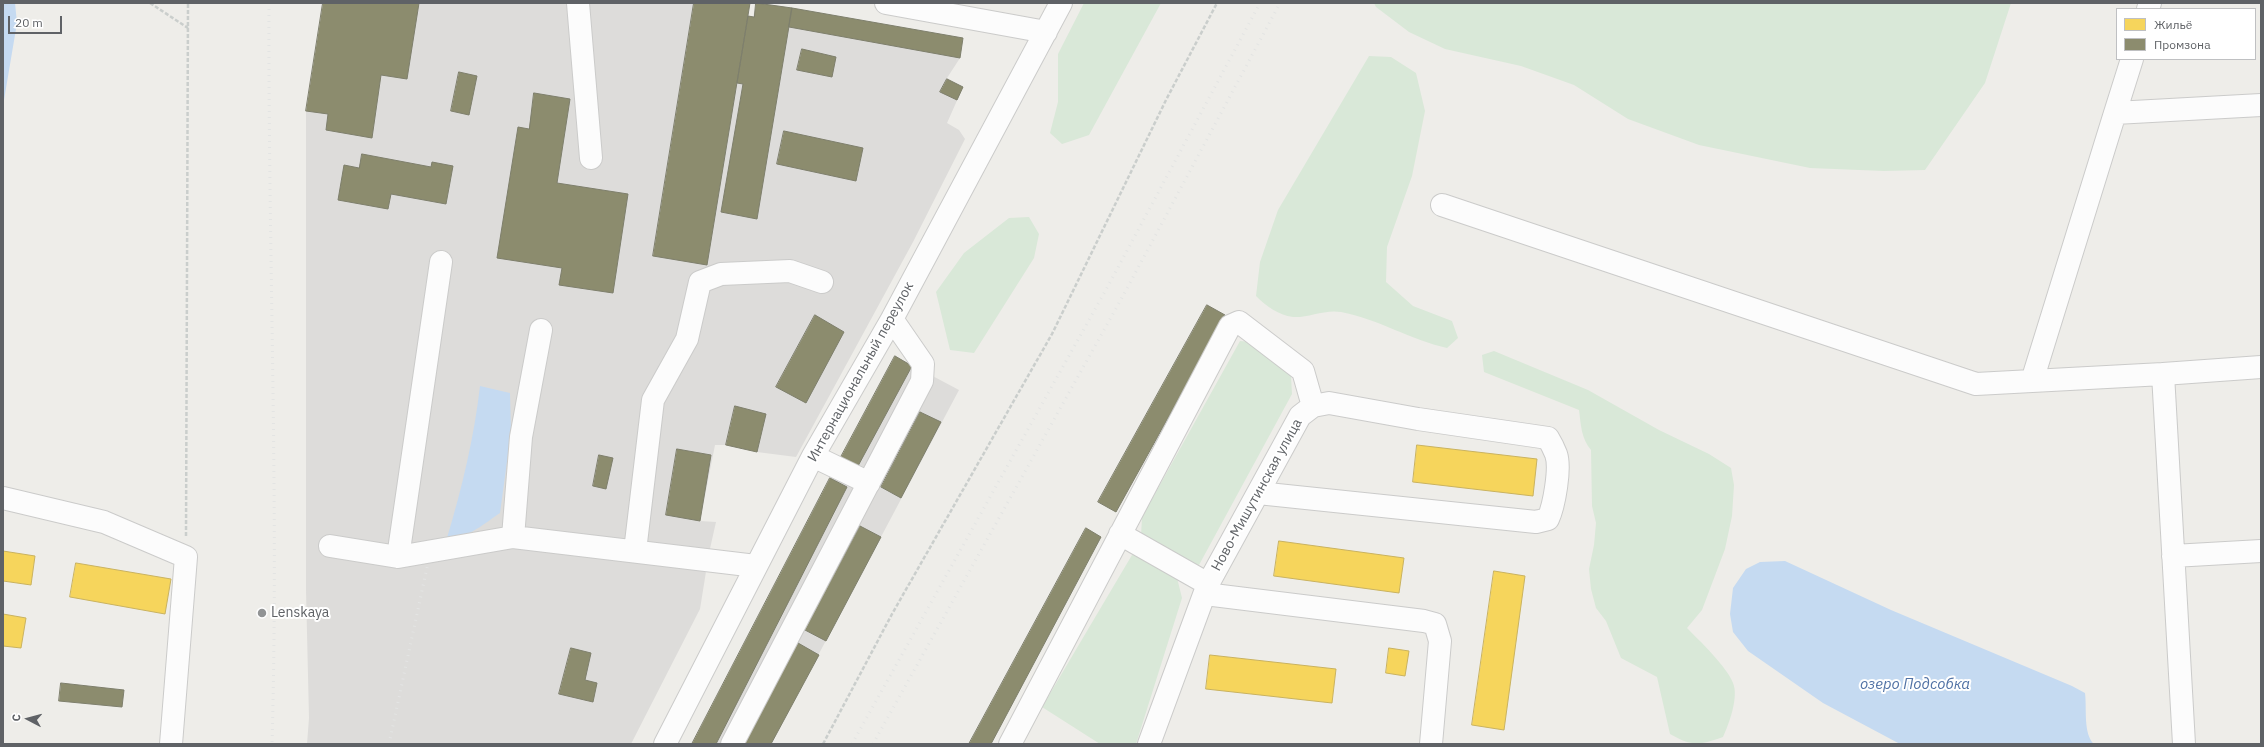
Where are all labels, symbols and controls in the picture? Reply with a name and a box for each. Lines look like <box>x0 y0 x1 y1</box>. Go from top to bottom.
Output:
scale bar <box>10 8 64 34</box>
legend <box>2116 8 2256 60</box>
text: 20 m <box>15 15 43 30</box>
text: Жильё <box>2154 17 2192 32</box>
text: Промзона <box>2154 37 2211 52</box>
street label: Интернациональный переулок <box>804 279 918 465</box>
street label: Ново-Мишутинская улица <box>1208 416 1306 574</box>
place label: Lenskaya <box>271 605 329 621</box>
marker: Lenskaya <box>256 607 268 619</box>
water label: озеро Подсобка <box>1860 676 1970 694</box>
north arrow <box>8 699 48 739</box>
text: С <box>9 713 23 722</box>

